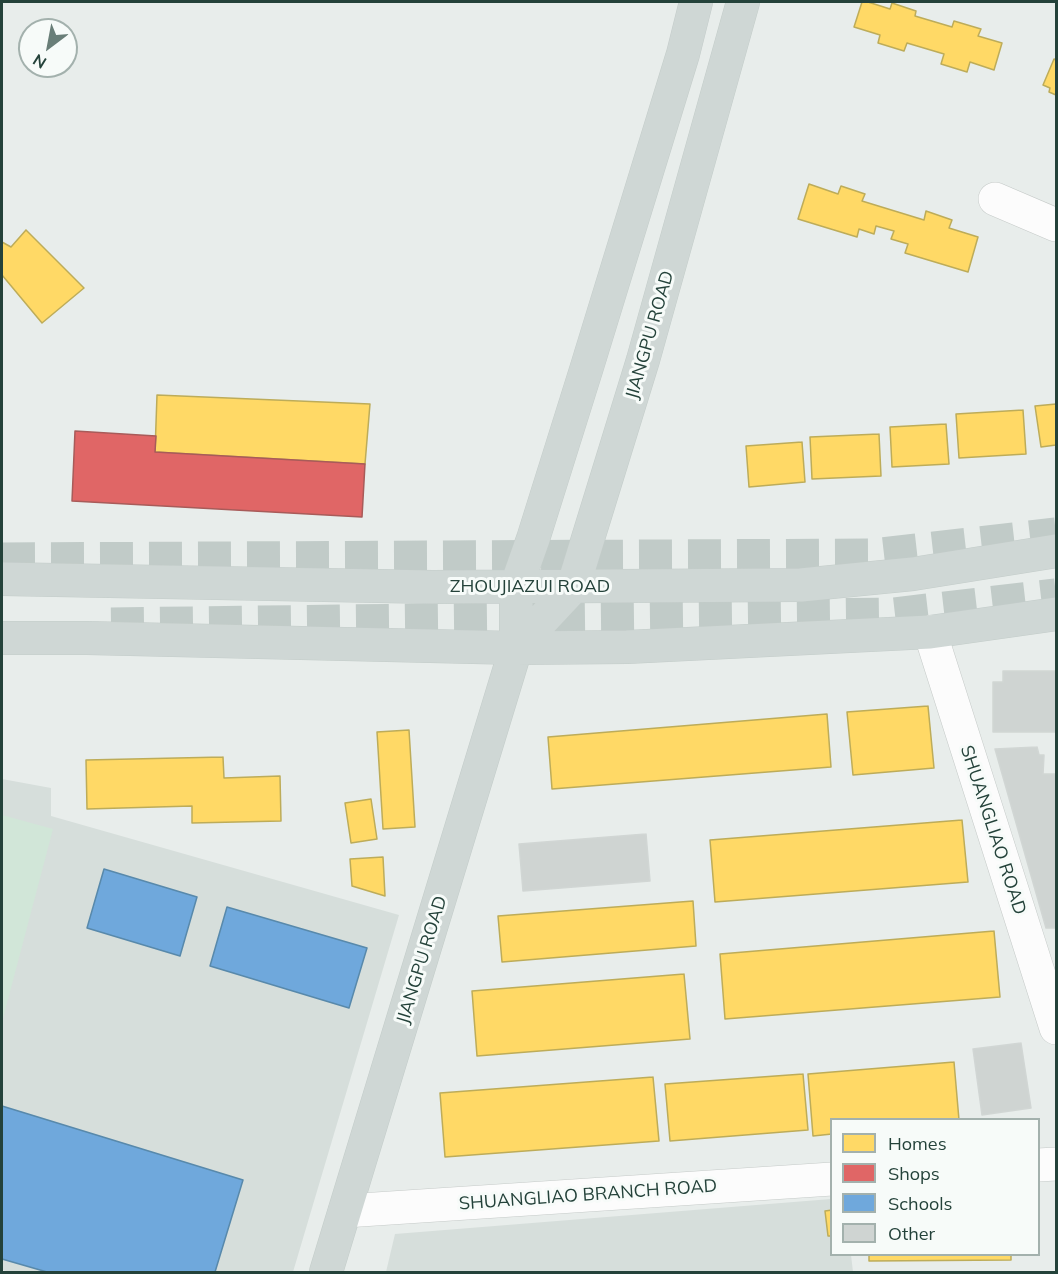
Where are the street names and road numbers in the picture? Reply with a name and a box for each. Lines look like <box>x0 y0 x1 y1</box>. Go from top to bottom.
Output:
street label: JIANGPU ROAD <box>621 268 679 402</box>
street label: ZHOUJIAZUI ROAD <box>450 576 610 598</box>
street label: SHUANGLIAO ROAD <box>955 743 1031 917</box>
street label: JIANGPU ROAD <box>392 893 452 1027</box>
street label: SHUANGLIAO BRANCH ROAD <box>458 1175 718 1215</box>

